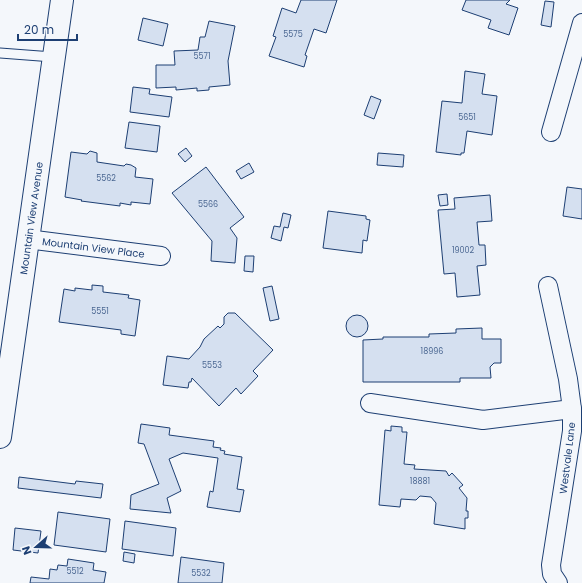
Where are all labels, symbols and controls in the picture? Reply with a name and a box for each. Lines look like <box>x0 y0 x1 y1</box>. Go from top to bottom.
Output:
scale bar <box>18 16 77 42</box>
text: 20 m <box>24 21 54 38</box>
house number: 5575 <box>283 29 303 40</box>
house number: 5571 <box>194 51 210 62</box>
house number: 5651 <box>458 112 476 123</box>
street label: Mountain View Avenue <box>16 161 47 276</box>
house number: 5562 <box>96 173 116 184</box>
house number: 5566 <box>198 199 218 210</box>
street label: Mountain View Place <box>41 234 146 262</box>
house number: 19002 <box>452 245 475 256</box>
house number: 5551 <box>91 306 109 317</box>
house number: 18996 <box>421 346 443 357</box>
house number: 5553 <box>202 360 222 371</box>
street label: Westvale Lane <box>556 421 579 495</box>
house number: 18881 <box>410 476 430 487</box>
north arrow <box>16 527 56 567</box>
text: N <box>18 544 36 557</box>
house number: 5512 <box>66 566 84 577</box>
house number: 5532 <box>191 568 211 579</box>

